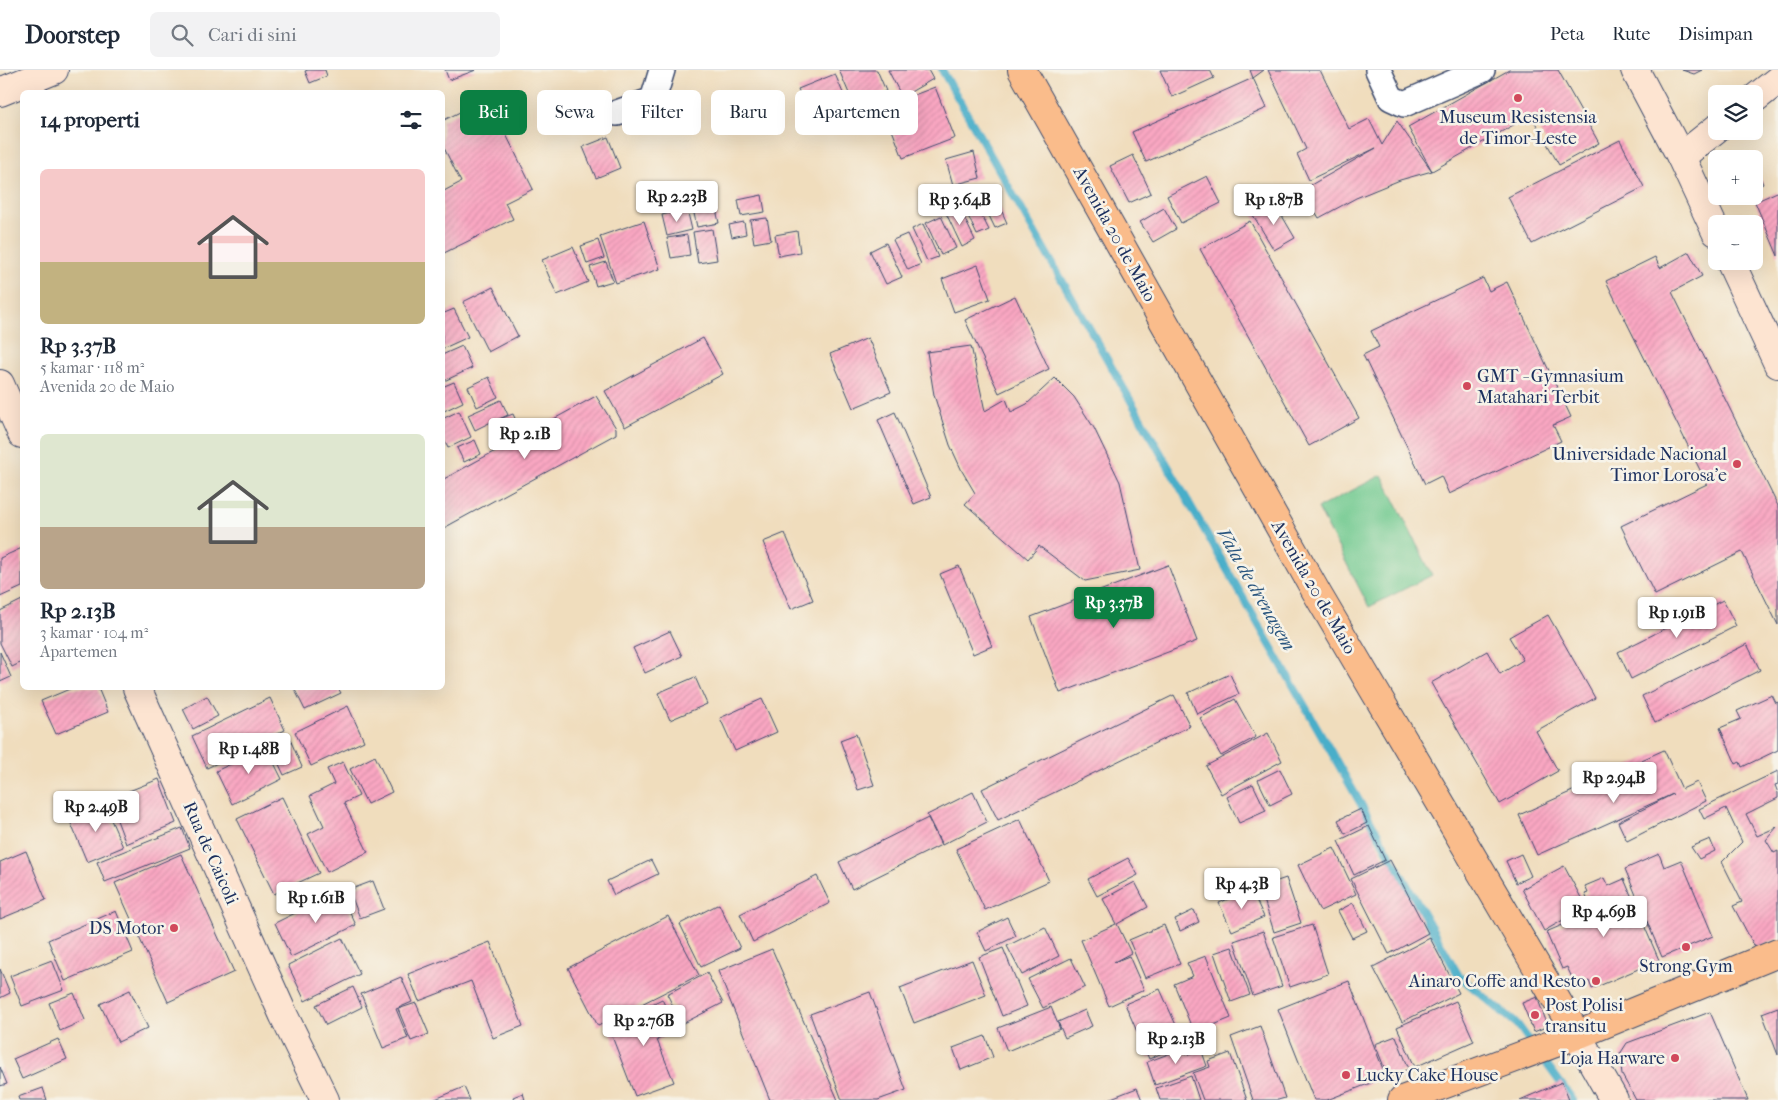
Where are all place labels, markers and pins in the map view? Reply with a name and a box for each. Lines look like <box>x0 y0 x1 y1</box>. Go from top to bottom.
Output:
marker: Museum Resistensia de Timor-Leste <box>1512 92 1524 104</box>
place label: Museum Resistensia de Timor-Leste <box>1439 107 1597 149</box>
pin: Rp 2.23B <box>625 180 729 223</box>
pin: Rp 3.64B <box>908 184 1012 226</box>
pin: Rp 1.87B <box>1222 184 1326 226</box>
place label: GMT - Gymnasium Matahari Terbit <box>1477 366 1624 408</box>
marker: GMT - Gymnasium Matahari Terbit <box>1461 380 1473 392</box>
pin: Rp 2.1B <box>479 418 571 460</box>
place label: Universidade Nacional Timor Lorosa'e <box>1552 444 1727 486</box>
marker: Universidade Nacional Timor Lorosa'e <box>1731 458 1743 470</box>
pin: Rp 3.37B <box>1062 586 1166 629</box>
pin: Rp 1.91B <box>1625 596 1729 639</box>
pin: Rp 1.48B <box>197 732 301 775</box>
pin: Rp 2.94B <box>1562 762 1666 804</box>
pin: Rp 2.49B <box>44 790 148 833</box>
pin: Rp 4.3B <box>1196 868 1288 910</box>
pin: Rp 1.61B <box>264 882 368 924</box>
pin: Rp 4.69B <box>1552 896 1656 938</box>
place label: DS Motor <box>89 918 164 939</box>
marker: DS Motor <box>168 922 180 934</box>
marker: Strong Gym <box>1680 941 1692 953</box>
place label: Strong Gym <box>1639 956 1733 977</box>
place label: Ainaro Coffe and Resto <box>1408 971 1586 992</box>
marker: Ainaro Coffe and Resto <box>1590 975 1602 987</box>
place label: Post Polisi transitu <box>1545 995 1624 1037</box>
pin: Rp 2.76B <box>592 1004 696 1047</box>
marker: Post Polisi transitu <box>1529 1009 1541 1021</box>
pin: Rp 2.13B <box>1124 1022 1228 1065</box>
place label: Loja Harware <box>1560 1048 1665 1069</box>
marker: Loja Harware <box>1669 1052 1681 1064</box>
place label: Lucky Cake House <box>1356 1065 1499 1086</box>
marker: Lucky Cake House <box>1340 1069 1352 1081</box>

